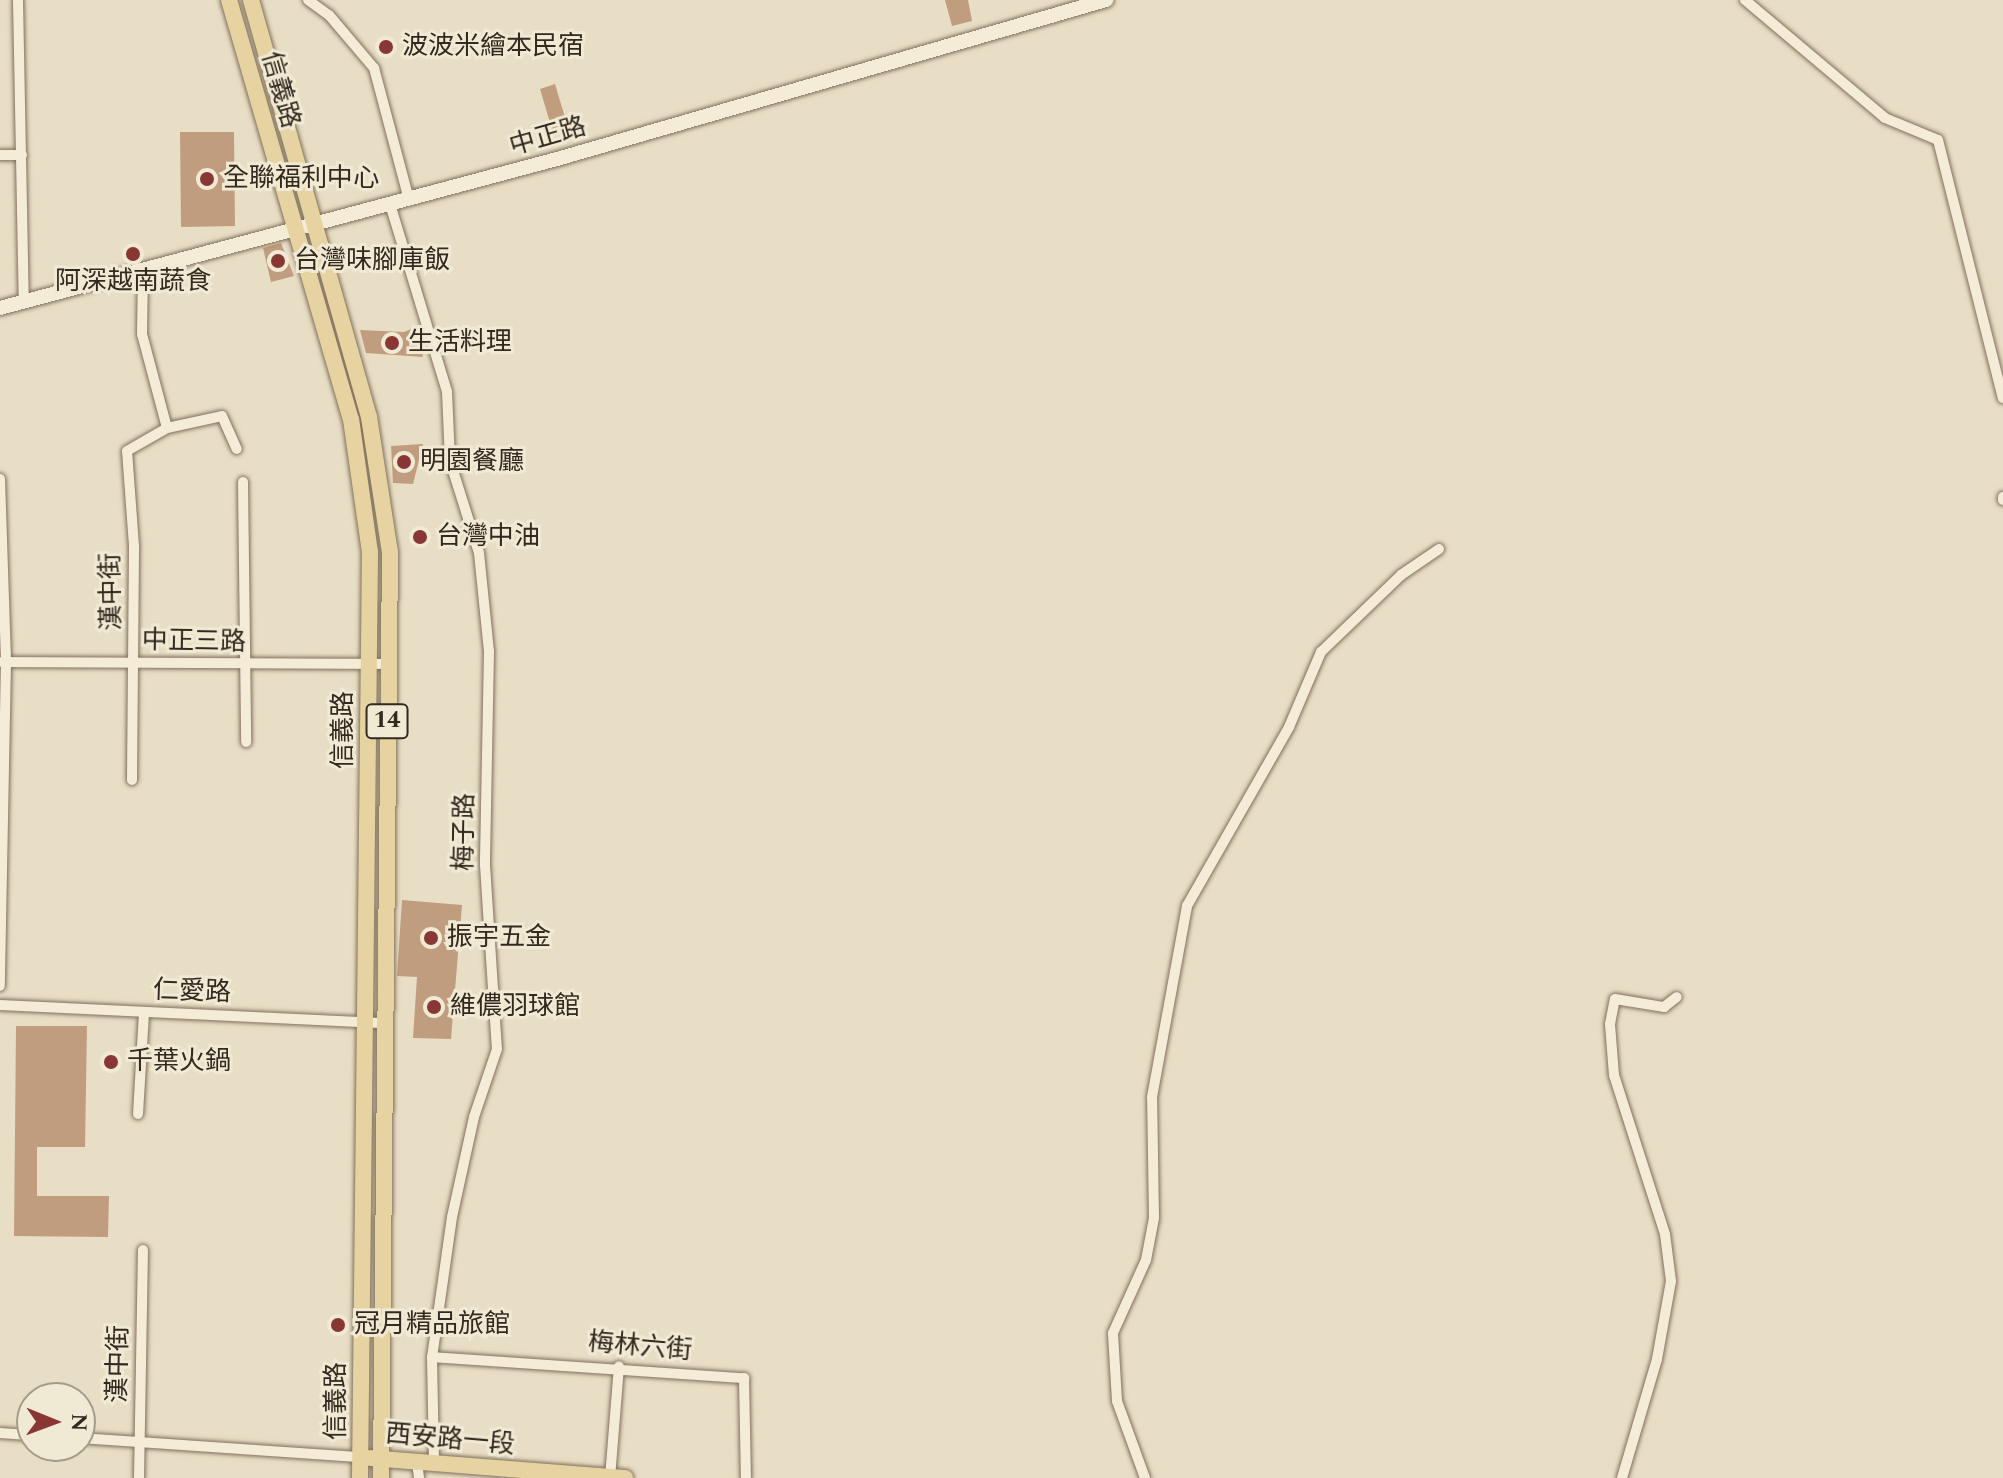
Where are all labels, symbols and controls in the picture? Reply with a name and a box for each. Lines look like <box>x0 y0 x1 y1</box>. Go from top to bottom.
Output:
place label: 波波米繪本民宿 <box>402 31 584 63</box>
marker: 波波米繪本民宿 <box>377 38 395 56</box>
street label: 信義路 <box>254 48 306 132</box>
street label: 中正路 <box>506 111 590 163</box>
place label: 全聯福利中心 <box>223 163 379 195</box>
marker: 全聯福利中心 <box>198 170 216 188</box>
marker: 阿深越南蔬食 <box>124 245 142 263</box>
place label: 台灣味腳庫飯 <box>294 245 450 277</box>
marker: 台灣味腳庫飯 <box>269 252 287 270</box>
place label: 阿深越南蔬食 <box>55 266 211 298</box>
place label: 生活料理 <box>408 327 512 359</box>
marker: 生活料理 <box>383 334 401 352</box>
place label: 明園餐廳 <box>420 446 524 478</box>
marker: 明園餐廳 <box>395 453 413 471</box>
place label: 台灣中油 <box>436 521 540 553</box>
marker: 台灣中油 <box>411 528 429 546</box>
street label: 漢中街 <box>96 553 128 631</box>
street label: 中正三路 <box>142 625 246 659</box>
street label: 信義路 <box>328 691 360 769</box>
road number: 14 <box>365 701 409 741</box>
street label: 梅子路 <box>449 793 481 871</box>
place label: 振宇五金 <box>447 922 551 954</box>
marker: 振宇五金 <box>422 929 440 947</box>
street label: 仁愛路 <box>152 975 232 1009</box>
place label: 維儂羽球館 <box>450 991 580 1023</box>
marker: 維儂羽球館 <box>425 998 443 1016</box>
place label: 千葉火鍋 <box>127 1046 231 1078</box>
marker: 千葉火鍋 <box>102 1053 120 1071</box>
place label: 冠月精品旅館 <box>354 1309 510 1341</box>
marker: 冠月精品旅館 <box>329 1316 347 1334</box>
street label: 漢中街 <box>103 1325 135 1403</box>
street label: 梅林六街 <box>587 1327 693 1367</box>
street label: 信義路 <box>321 1362 353 1440</box>
north arrow <box>16 1382 96 1462</box>
text: N <box>62 1413 95 1432</box>
street label: 西安路一段 <box>384 1419 516 1461</box>

